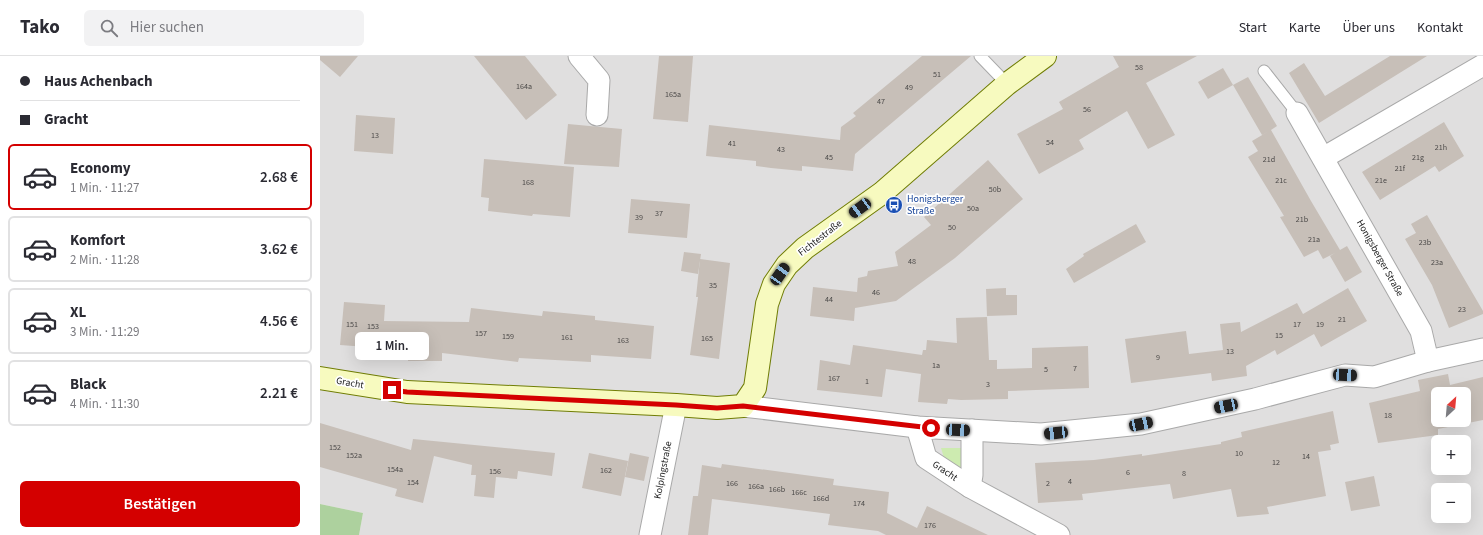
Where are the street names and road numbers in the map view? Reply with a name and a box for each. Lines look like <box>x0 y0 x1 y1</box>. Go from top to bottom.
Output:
street label: Fichtestraße <box>795 216 845 260</box>
street label: Honigsberger Straße <box>1353 217 1407 299</box>
street label: Gracht <box>335 374 366 392</box>
street label: Kolpingstraße <box>651 440 675 500</box>
street label: Gracht <box>930 457 961 485</box>

